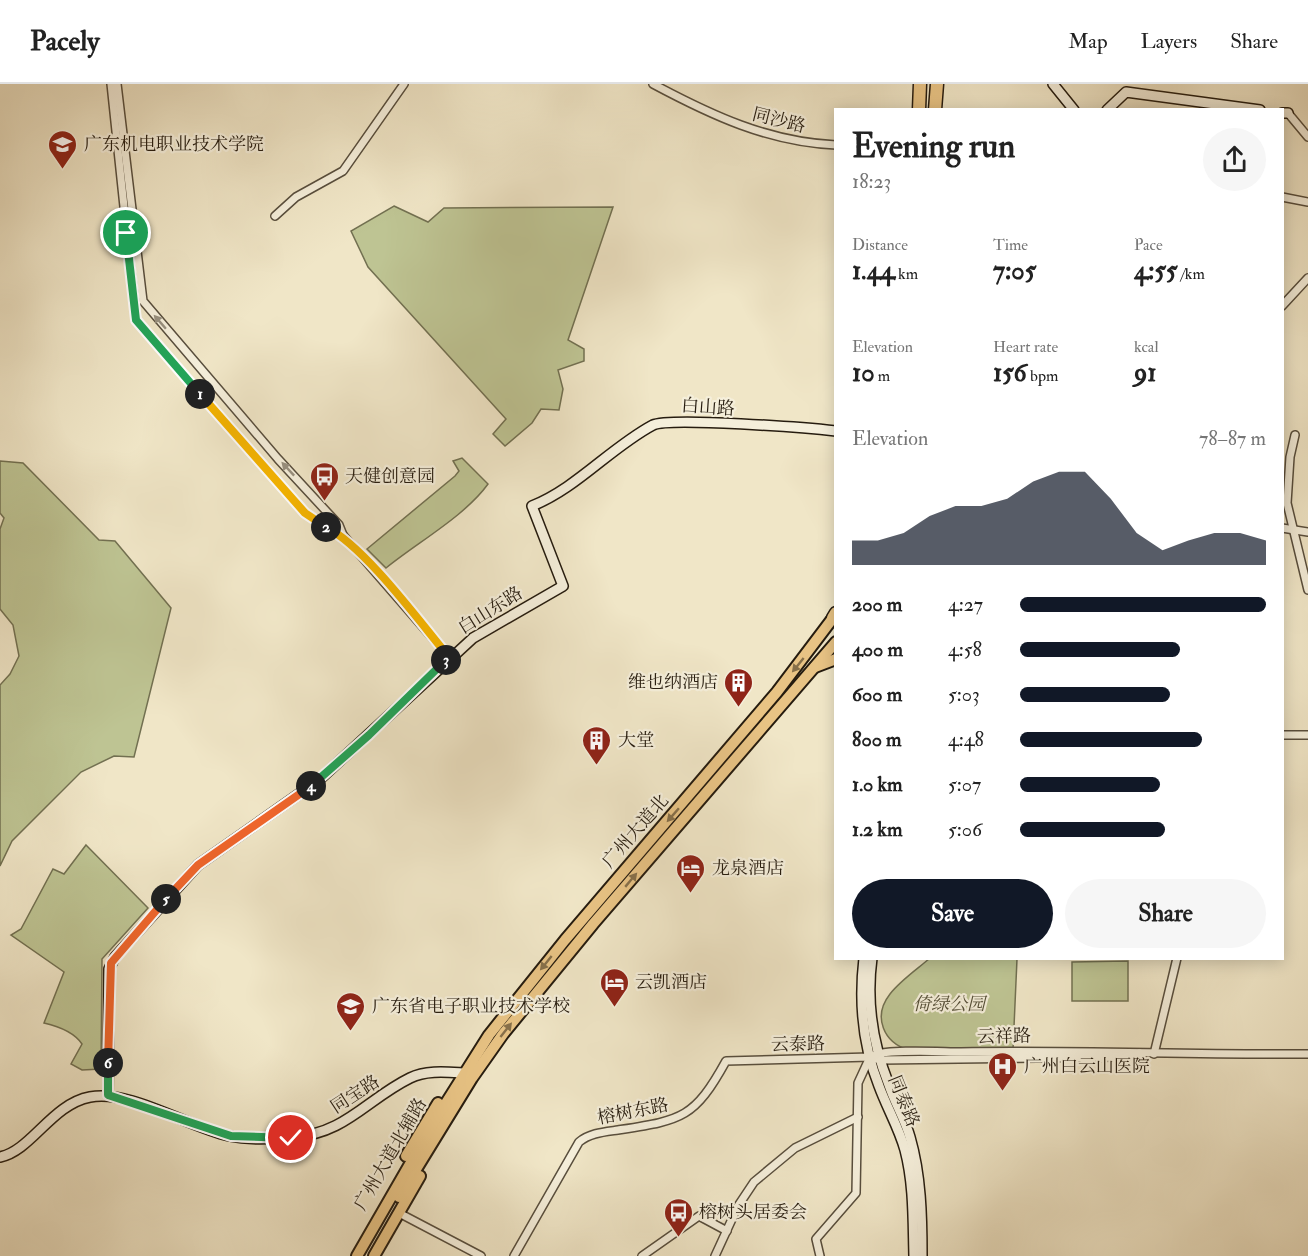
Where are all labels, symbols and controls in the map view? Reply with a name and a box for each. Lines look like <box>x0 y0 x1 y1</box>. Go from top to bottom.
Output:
text: Pacely <box>30 24 100 59</box>
text: Map <box>1068 28 1108 55</box>
text: Layers <box>1141 28 1197 55</box>
text: Share <box>1230 28 1278 55</box>
street label: 同沙路 <box>750 103 808 138</box>
text: Evening run <box>852 126 1015 167</box>
school or university icon: 广东机电职业技术学院 <box>47 128 79 170</box>
button: share <box>1203 128 1266 191</box>
place label: 广东机电职业技术学院 <box>84 133 264 156</box>
text: 18:23 <box>852 169 891 194</box>
pin <box>100 207 151 258</box>
icon: arrive <box>109 216 142 249</box>
text: Distance <box>852 235 908 255</box>
text: Time <box>993 235 1028 255</box>
text: Pace <box>1134 235 1163 255</box>
text: 1.44 <box>852 255 895 287</box>
text: 7:05 <box>993 255 1036 287</box>
text: 4:55 <box>1134 255 1177 287</box>
text: km <box>895 264 918 284</box>
text: /km <box>1177 264 1205 284</box>
one-way arrow <box>154 315 167 330</box>
text: Elevation <box>852 337 913 357</box>
text: Heart rate <box>993 337 1058 357</box>
text: kcal <box>1134 337 1159 357</box>
text: 10 <box>852 357 874 389</box>
text: 156 <box>993 357 1027 389</box>
text: 91 <box>1134 357 1157 389</box>
text: m <box>874 366 890 386</box>
text: bpm <box>1027 366 1058 386</box>
pin: 1 <box>185 379 215 409</box>
text: 1 <box>197 384 203 404</box>
street label: 白山路 <box>680 394 736 421</box>
text: Elevation <box>852 426 928 451</box>
text: 78–87 m <box>1199 426 1266 451</box>
bus stop icon: 天健创意园 <box>308 460 340 502</box>
one-way arrow <box>281 462 295 476</box>
place label: 天健创意园 <box>345 465 435 488</box>
pin: 2 <box>311 512 341 542</box>
text: 2 <box>322 517 330 537</box>
street label: 白山东路 <box>454 582 527 639</box>
text: 200 m <box>852 592 902 617</box>
text: 4:27 <box>948 592 983 617</box>
text: 400 m <box>852 637 903 662</box>
text: 4:58 <box>948 637 982 662</box>
pin: 3 <box>431 645 461 675</box>
text: 3 <box>443 650 449 670</box>
one-way arrow <box>792 657 805 673</box>
building icon: 维也纳酒店 <box>723 666 755 708</box>
place label: 维也纳酒店 <box>628 671 718 694</box>
text: 600 m <box>852 682 902 707</box>
text: 5:03 <box>948 682 980 707</box>
building icon: 大堂 <box>581 724 613 766</box>
text: 800 m <box>852 727 902 752</box>
text: 4:48 <box>948 727 984 752</box>
place label: 大堂 <box>618 729 654 752</box>
pin: 4 <box>296 771 326 801</box>
text: 1.0 km <box>852 772 903 797</box>
text: 5:07 <box>948 772 981 797</box>
text: 4 <box>307 776 315 796</box>
street label: 广州大道北 <box>597 790 674 873</box>
one-way arrow <box>667 807 680 822</box>
text: 1.2 km <box>852 817 902 842</box>
text: 5:06 <box>948 817 982 842</box>
hotel icon: 龙泉酒店 <box>675 852 707 894</box>
place label: 龙泉酒店 <box>712 857 784 880</box>
one-way arrow <box>624 873 637 888</box>
button: Save <box>852 879 1053 948</box>
button: Share <box>1065 879 1266 948</box>
pin: 5 <box>151 884 181 914</box>
text: 5 <box>162 889 170 909</box>
one-way arrow <box>540 955 553 971</box>
hotel icon: 云凯酒店 <box>598 966 630 1008</box>
place label: 云凯酒店 <box>635 971 707 994</box>
school or university icon: 广东省电子职业技术学校 <box>335 990 367 1032</box>
park label: 倚绿公园 <box>913 993 988 1016</box>
place label: 广东省电子职业技术学校 <box>372 995 570 1018</box>
one-way arrow <box>500 1022 513 1038</box>
street label: 云祥路 <box>977 1025 1031 1048</box>
street label: 云泰路 <box>771 1033 825 1056</box>
pin: 6 <box>93 1048 123 1078</box>
hospital icon: 广州白云山医院 <box>987 1050 1019 1092</box>
text: 6 <box>104 1053 112 1073</box>
place label: 广州白云山医院 <box>1024 1055 1150 1078</box>
street label: 同宝路 <box>326 1070 384 1119</box>
street label: 同泰路 <box>883 1072 924 1131</box>
street label: 榕树东路 <box>596 1093 671 1130</box>
street label: 广州大道北辅路 <box>349 1094 432 1215</box>
pin <box>265 1112 316 1163</box>
icon: check <box>274 1121 307 1154</box>
bus stop icon: 榕树头居委会 <box>662 1196 694 1238</box>
place label: 榕树头居委会 <box>699 1201 807 1224</box>

